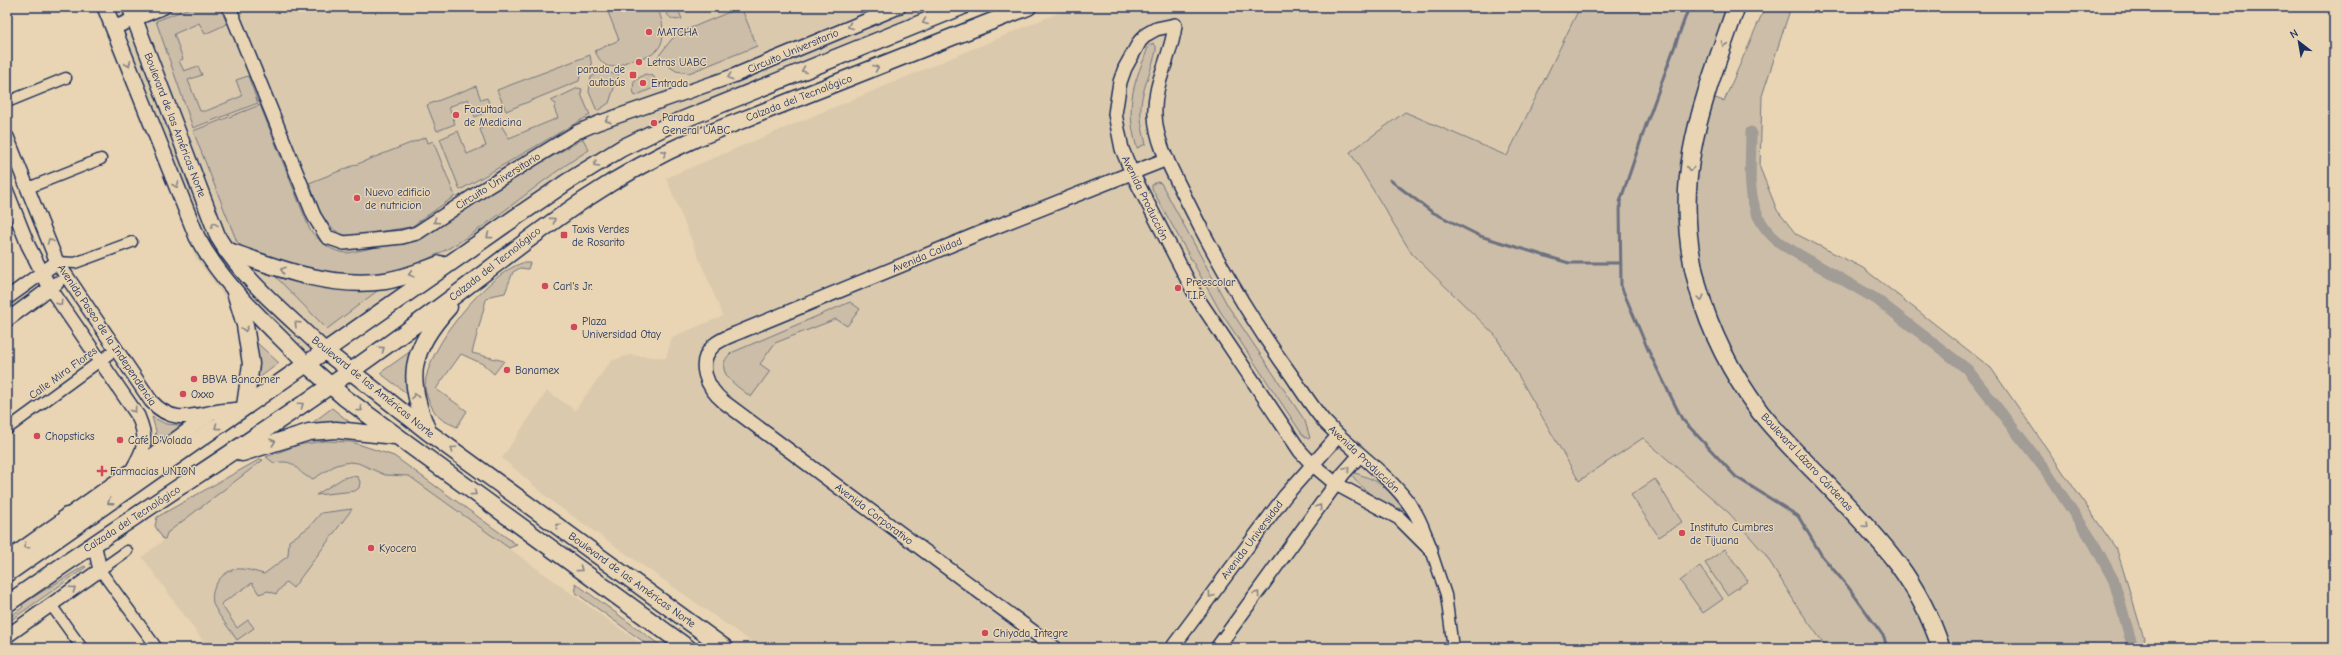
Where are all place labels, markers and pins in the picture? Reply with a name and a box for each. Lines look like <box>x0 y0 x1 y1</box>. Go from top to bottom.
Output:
place label: MATCHA <box>657 26 699 39</box>
marker: MATCHA <box>644 27 654 37</box>
place label: Letras UABC <box>647 56 707 69</box>
marker: Letras UABC <box>634 57 644 67</box>
place label: parada de autobús <box>577 63 625 89</box>
marker: parada de autobús <box>628 70 638 80</box>
place label: Entrada <box>651 77 688 90</box>
marker: Entrada <box>638 78 648 88</box>
place label: Facultad de Medicina <box>464 103 522 129</box>
marker: Facultad de Medicina <box>451 110 461 120</box>
place label: Parada General UABC <box>662 111 731 137</box>
marker: Parada General UABC <box>649 118 659 128</box>
place label: Nuevo edificio de nutricion <box>365 186 430 212</box>
marker: Nuevo edificio de nutricion <box>352 193 362 203</box>
place label: Taxis Verdes de Rosarito <box>572 223 629 249</box>
marker: Taxis Verdes de Rosarito <box>559 230 569 240</box>
place label: Preescolar T.I.P. <box>1186 276 1236 302</box>
place label: Carl's Jr. <box>553 280 593 293</box>
marker: Carl's Jr. <box>540 281 550 291</box>
marker: Preescolar T.I.P. <box>1173 283 1183 293</box>
place label: Plaza Universidad Otay <box>582 315 661 341</box>
marker: Plaza Universidad Otay <box>569 322 579 332</box>
place label: Banamex <box>515 364 560 377</box>
marker: Banamex <box>502 365 512 375</box>
place label: BBVA Bancomer <box>202 373 280 386</box>
marker: BBVA Bancomer <box>189 374 199 384</box>
place label: Oxxo <box>191 388 214 401</box>
marker: Oxxo <box>178 389 188 399</box>
place label: Chopsticks <box>45 430 95 443</box>
marker: Chopsticks <box>32 431 42 441</box>
place label: Café D'Volada <box>128 434 192 447</box>
marker: Café D'Volada <box>115 435 125 445</box>
place label: Farmacias UNION <box>110 465 195 478</box>
marker: Farmacias UNION <box>97 466 107 476</box>
place label: Instituto Cumbres de Tijuana <box>1690 521 1774 547</box>
marker: Instituto Cumbres de Tijuana <box>1677 528 1687 538</box>
place label: Kyocera <box>379 542 416 555</box>
marker: Kyocera <box>366 543 376 553</box>
place label: Chiyoda Integre <box>993 627 1069 640</box>
marker: Chiyoda Integre <box>980 628 990 638</box>

